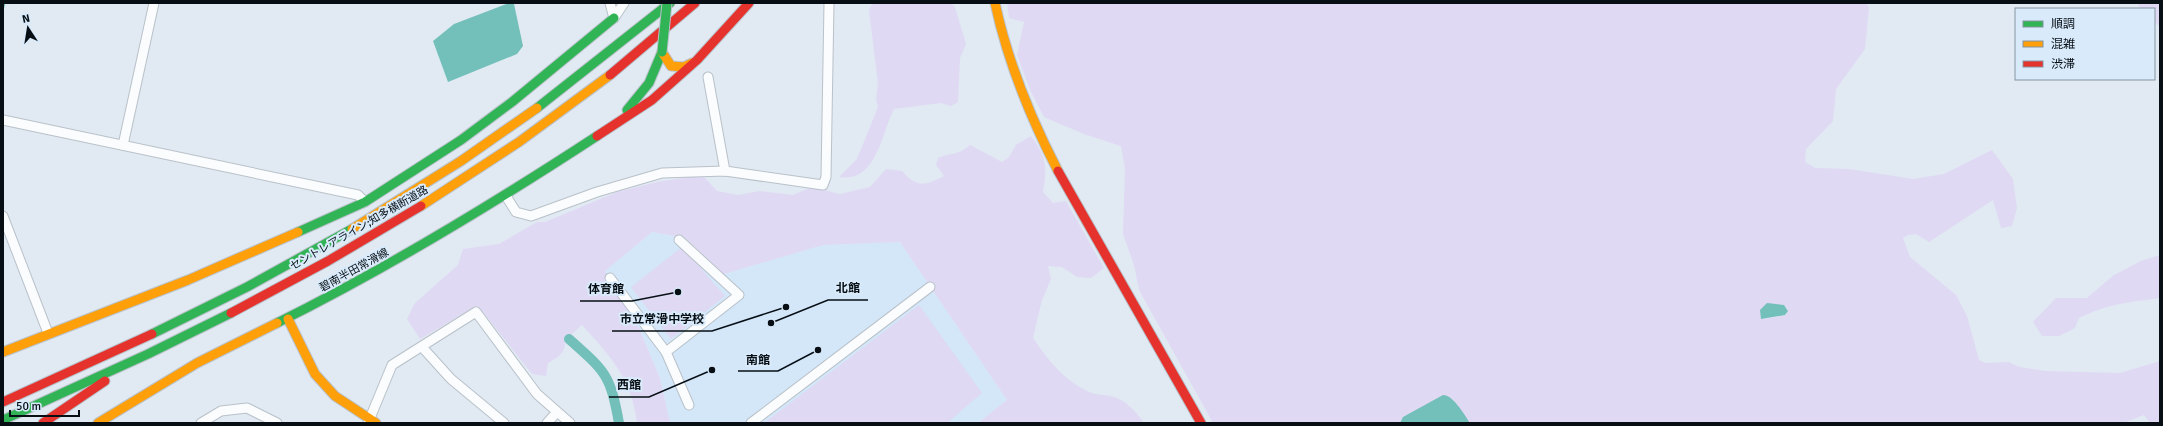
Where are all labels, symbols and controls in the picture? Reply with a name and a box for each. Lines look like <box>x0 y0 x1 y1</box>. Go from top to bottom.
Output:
north arrow <box>8 8 48 48</box>
legend <box>2015 8 2155 80</box>
text: N <box>21 12 31 26</box>
text: 順調 <box>2051 17 2075 32</box>
text: 混雑 <box>2051 37 2075 52</box>
text: 渋滞 <box>2051 57 2075 72</box>
street label: セントレアライン;知多横断道路 <box>288 183 430 273</box>
street label: 碧南半田常滑線 <box>317 246 391 294</box>
callout: 北館 <box>828 276 868 300</box>
callout: 体育館 <box>580 277 632 301</box>
text: 北館 <box>836 281 860 296</box>
text: 体育館 <box>588 282 624 297</box>
callout: 市立常滑中学校 <box>612 307 712 331</box>
text: 市立常滑中学校 <box>620 312 704 327</box>
callout: 南館 <box>738 347 778 371</box>
text: 南館 <box>746 353 770 368</box>
callout: 西館 <box>609 373 649 397</box>
text: 西館 <box>617 378 641 393</box>
scale bar <box>10 392 79 418</box>
text: 50 m <box>16 399 41 414</box>

